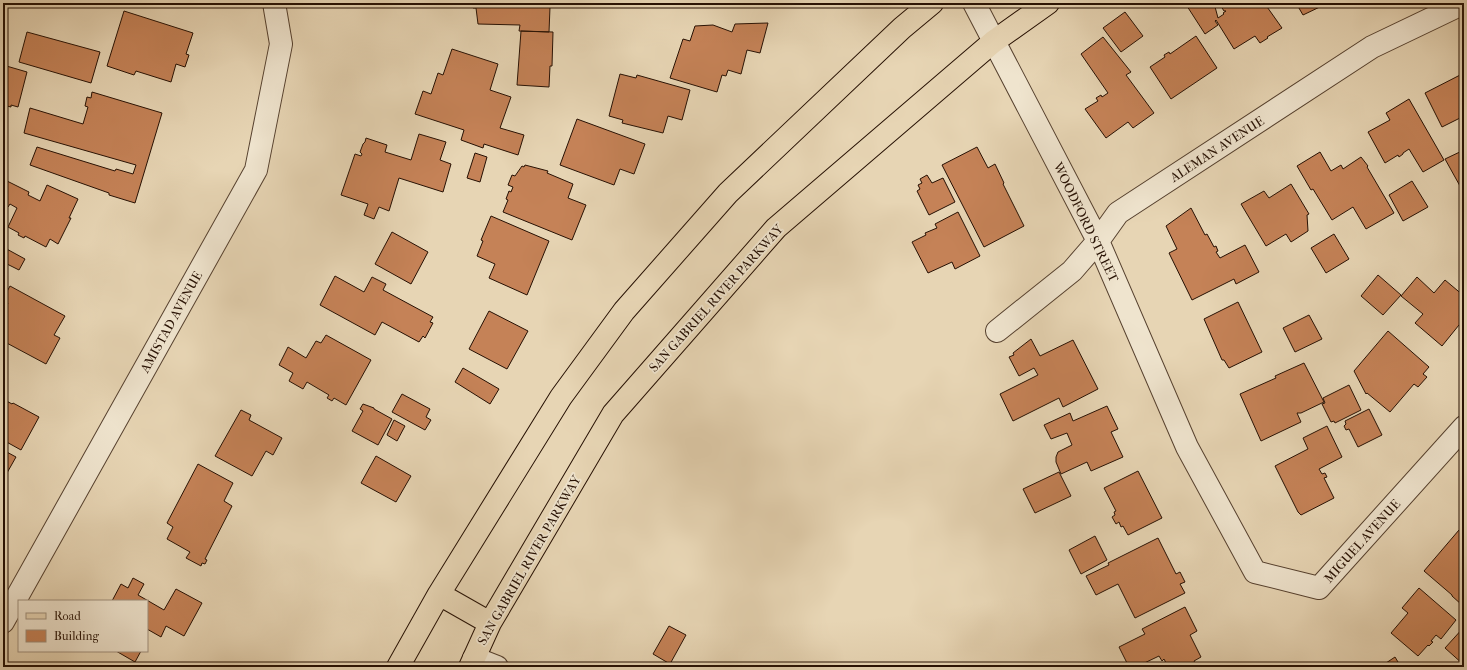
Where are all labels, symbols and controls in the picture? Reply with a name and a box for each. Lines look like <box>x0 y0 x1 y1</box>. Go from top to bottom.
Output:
street label: ALEMAN AVENUE <box>1166 113 1267 186</box>
street label: WOODFORD STREET <box>1050 159 1122 285</box>
street label: SAN GABRIEL RIVER PARKWAY <box>646 220 787 375</box>
street label: AMISTAD AVENUE <box>136 269 205 376</box>
street label: SAN GABRIEL RIVER PARKWAY <box>474 472 584 647</box>
street label: MIGUEL AVENUE <box>1321 496 1403 586</box>
legend <box>18 600 148 652</box>
text: Road <box>54 609 81 623</box>
text: Building <box>54 629 99 643</box>

